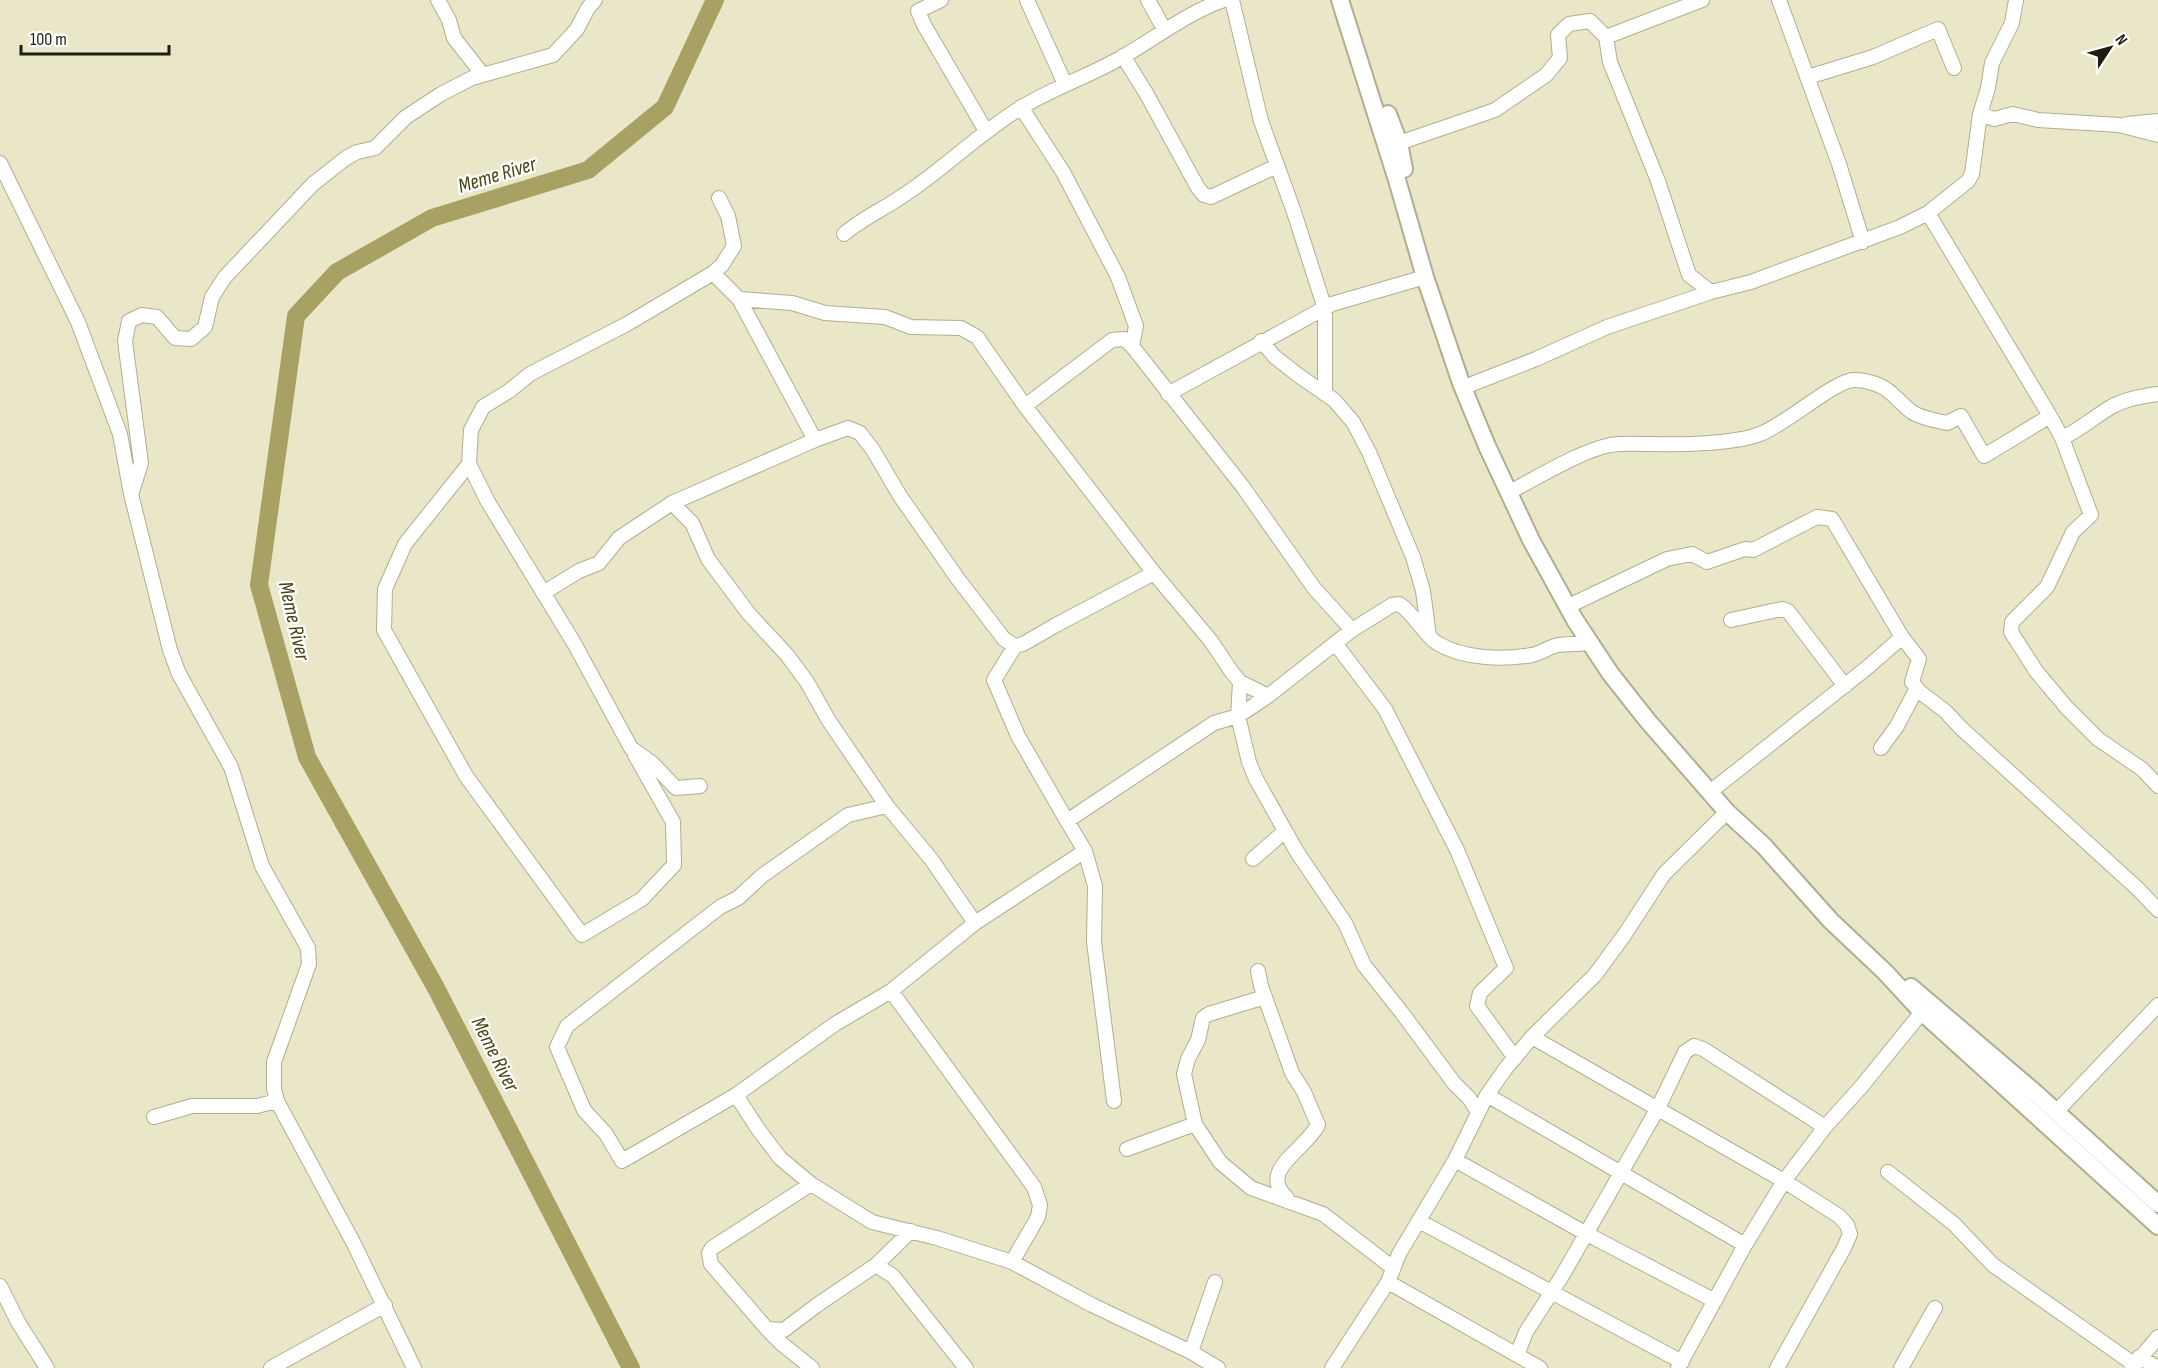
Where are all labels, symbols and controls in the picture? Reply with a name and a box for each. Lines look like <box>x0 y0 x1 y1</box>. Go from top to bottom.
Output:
scale bar <box>21 18 170 56</box>
north arrow <box>2080 18 2140 78</box>
text: 100 m <box>30 29 67 50</box>
text: N <box>2111 31 2131 49</box>
water label: Meme River <box>455 151 540 199</box>
water label: Meme River <box>273 579 315 664</box>
water label: Meme River <box>466 1013 525 1096</box>

